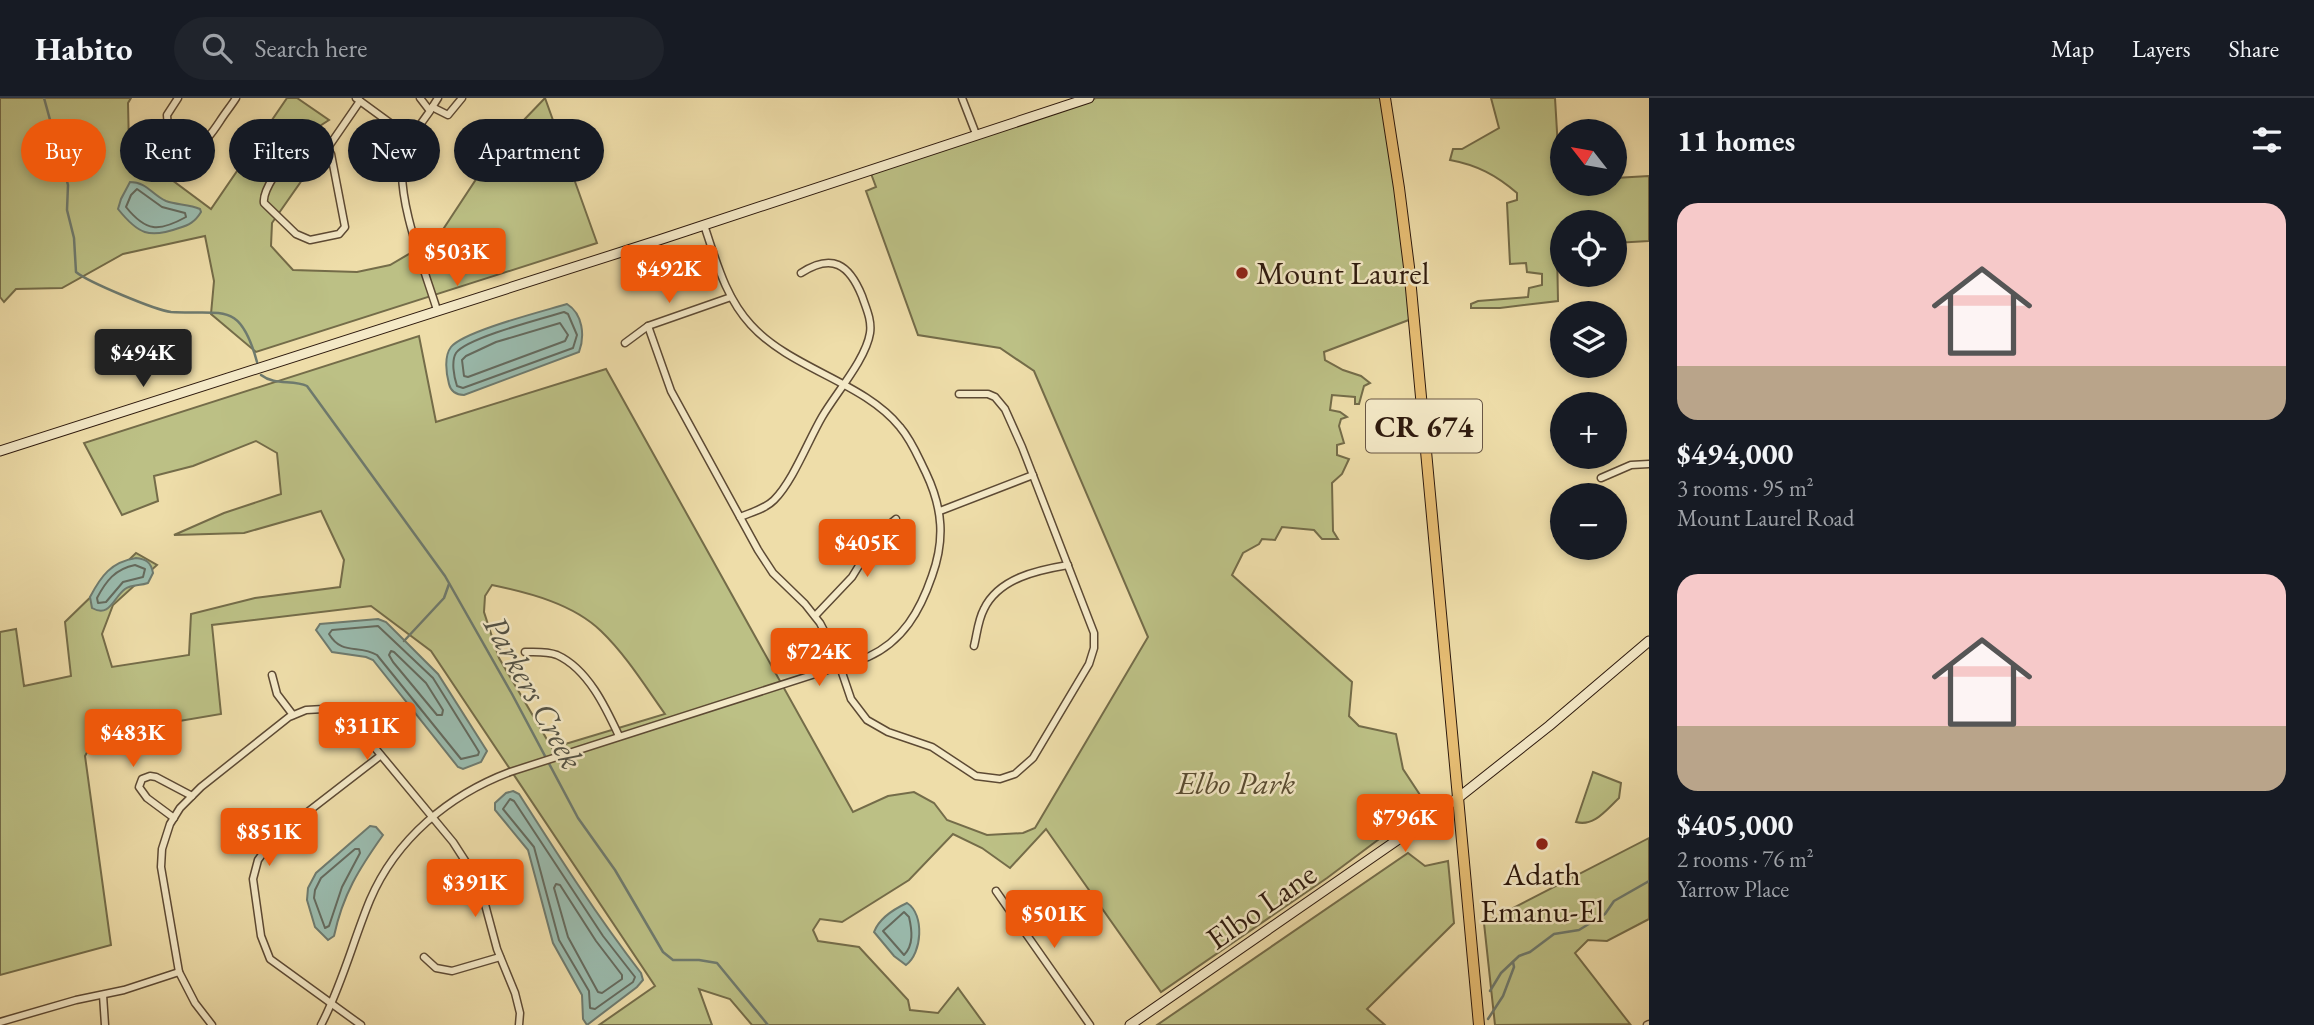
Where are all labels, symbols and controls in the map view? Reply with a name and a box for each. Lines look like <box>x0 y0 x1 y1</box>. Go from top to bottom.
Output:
search box <box>174 17 664 80</box>
text: Habito <box>35 27 132 70</box>
icon: search <box>198 29 236 67</box>
text: Search here <box>254 31 367 65</box>
text: Map <box>2051 33 2094 64</box>
text: Layers <box>2132 33 2191 64</box>
text: Share <box>2229 33 2279 64</box>
chip: Buy <box>21 119 106 182</box>
chip: Rent <box>120 119 215 182</box>
chip: Filters <box>229 119 334 182</box>
chip: New <box>348 119 440 182</box>
chip: Apartment <box>454 119 604 182</box>
north arrow <box>1550 119 1628 196</box>
map controls <box>1550 119 1627 560</box>
text: 11 homes <box>1677 121 1795 160</box>
icon: filters <box>2248 121 2286 159</box>
button: locate <box>1550 210 1627 287</box>
pin: $503K <box>408 228 506 288</box>
text: $503K <box>425 236 489 266</box>
pin: $492K <box>620 246 718 305</box>
icon: home <box>1919 248 2045 374</box>
place label: Mount Laurel <box>1256 252 1430 294</box>
text: $492K <box>637 253 701 283</box>
marker: Mount Laurel <box>1234 265 1250 281</box>
button: layers <box>1550 301 1627 378</box>
pin: $494K <box>94 330 192 389</box>
text: $494K <box>111 337 175 367</box>
button: + <box>1550 392 1627 469</box>
road number: CR 674 <box>1366 400 1482 452</box>
text: $494,000 <box>1677 434 1793 473</box>
text: 3 rooms · 95 m² <box>1677 473 1814 503</box>
button: − <box>1550 483 1627 560</box>
text: Mount Laurel Road <box>1677 503 1854 533</box>
pin: $405K <box>818 519 916 579</box>
text: $405K <box>835 527 899 557</box>
water label: Parkers Creek <box>474 607 594 777</box>
icon: home <box>1919 619 2045 745</box>
pin: $724K <box>770 628 868 688</box>
text: $724K <box>787 636 851 666</box>
pin: $311K <box>318 702 416 762</box>
pin: $483K <box>84 710 182 769</box>
text: $311K <box>335 710 399 740</box>
text: $483K <box>101 717 165 747</box>
park label: Elbo Park <box>1175 762 1296 804</box>
pin: $796K <box>1356 794 1454 854</box>
text: $796K <box>1373 802 1437 832</box>
text: $405,000 <box>1677 805 1793 844</box>
pin: $851K <box>220 808 318 868</box>
text: $851K <box>237 816 301 846</box>
marker: Adath Emanu-El <box>1534 836 1550 852</box>
text: 2 rooms · 76 m² <box>1677 844 1814 874</box>
street label: Elbo Lane <box>1198 853 1324 959</box>
place label: Adath Emanu-El <box>1480 853 1604 932</box>
pin: $391K <box>426 860 524 919</box>
text: $391K <box>443 867 507 897</box>
text: Yarrow Place <box>1677 874 1789 904</box>
pin: $501K <box>1005 890 1103 950</box>
text: $501K <box>1022 898 1086 928</box>

